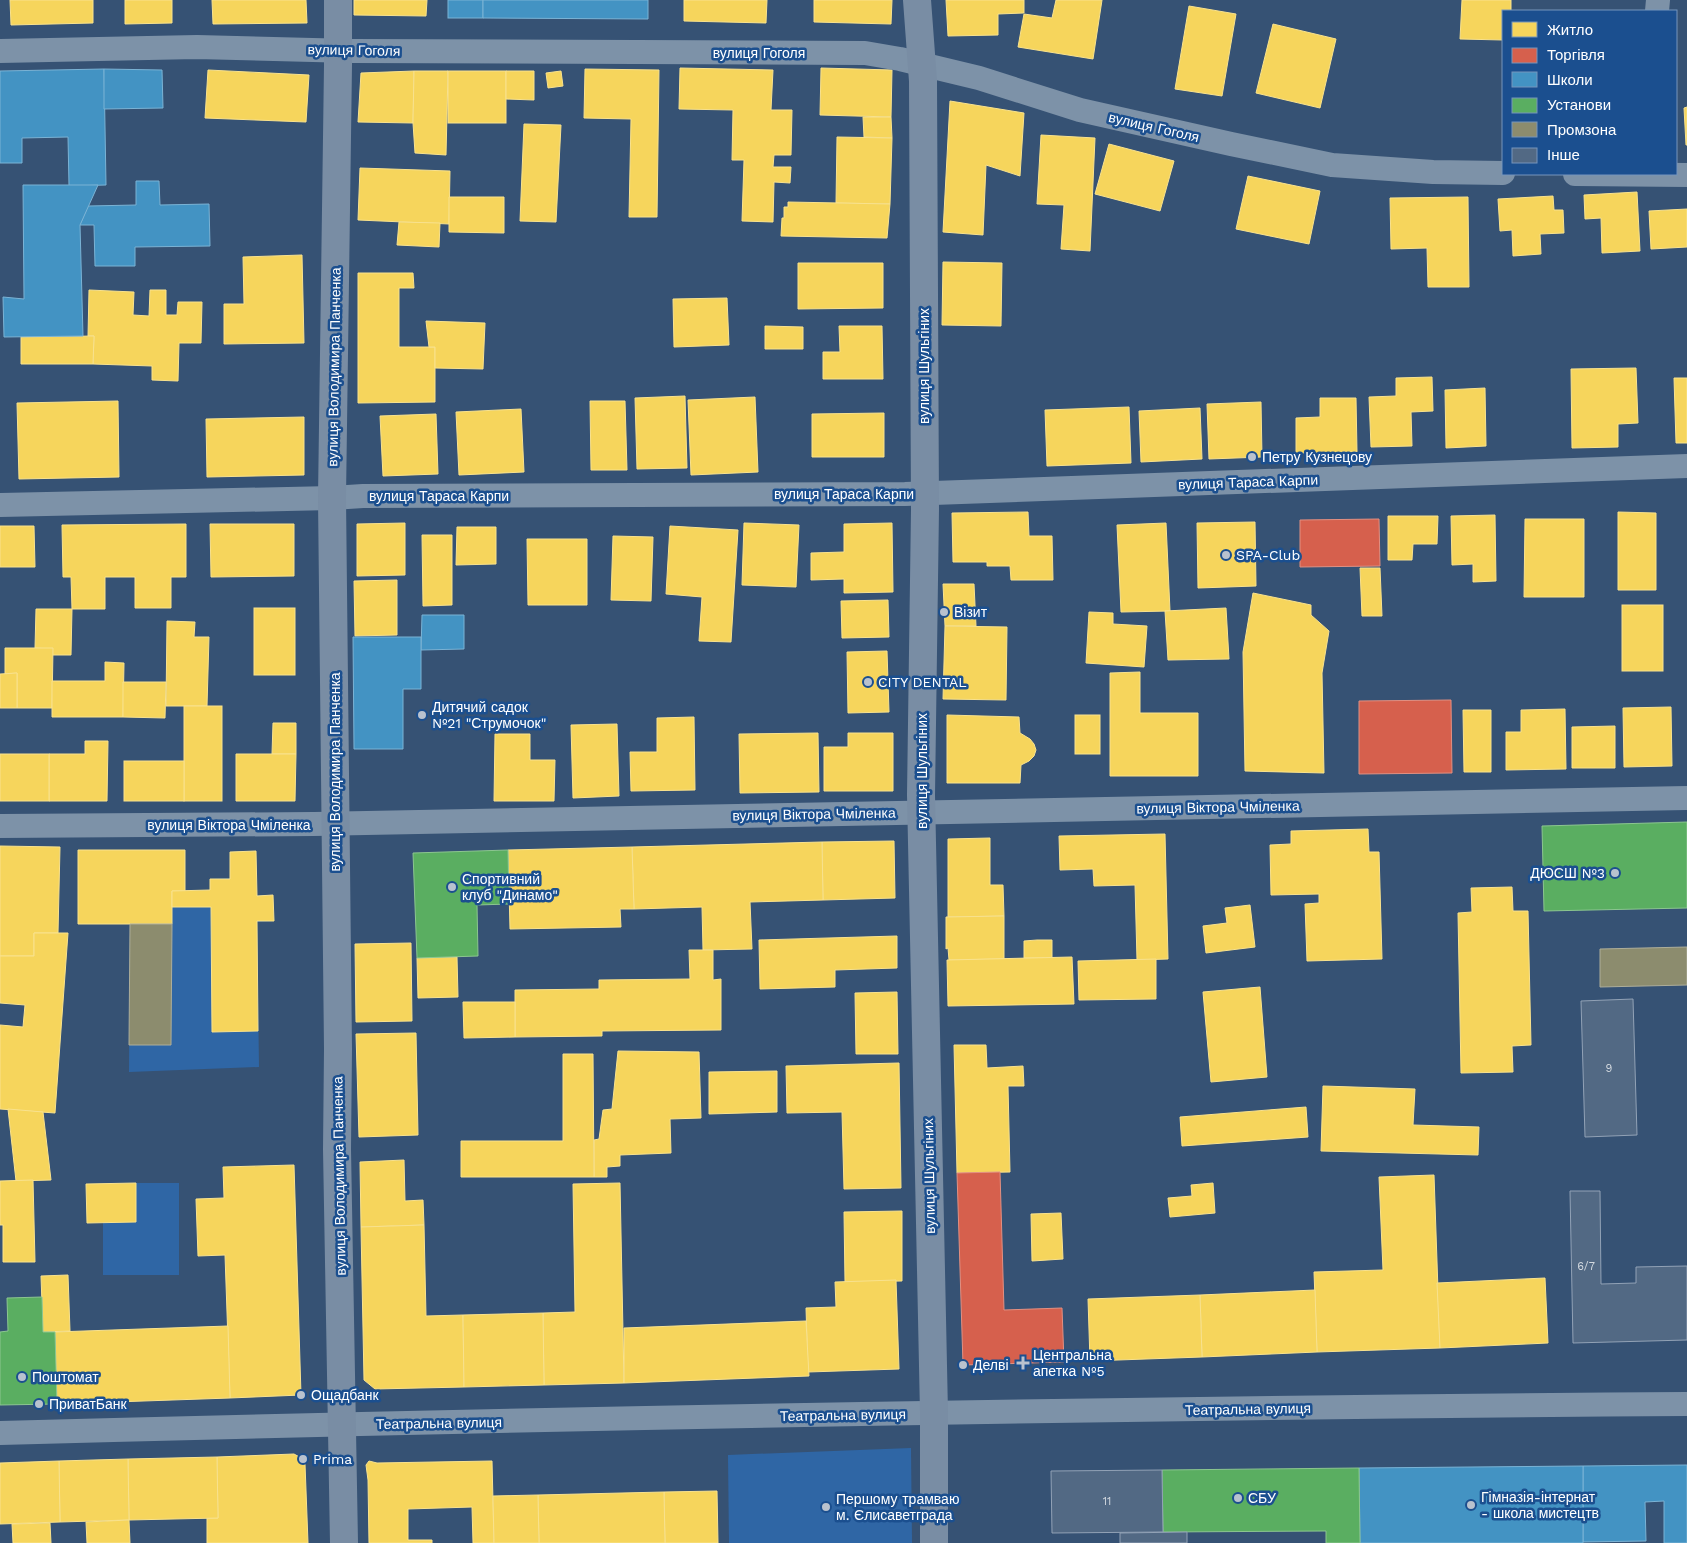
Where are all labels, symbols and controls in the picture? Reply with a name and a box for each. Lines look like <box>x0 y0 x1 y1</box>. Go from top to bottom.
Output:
legend <box>1502 10 1677 175</box>
text: Житло <box>1547 21 1593 39</box>
street label: вулиця Гоголя <box>308 41 400 59</box>
street label: вулиця Гоголя <box>713 45 805 61</box>
text: Торгівля <box>1547 46 1605 64</box>
text: Школи <box>1547 71 1593 89</box>
text: Установи <box>1547 96 1611 114</box>
street label: вулиця Гоголя <box>1107 109 1201 145</box>
text: Промзона <box>1547 121 1617 139</box>
text: Інше <box>1547 146 1580 164</box>
street label: вулиця Володимира Панченка <box>324 267 344 467</box>
street label: вулиця Шульгіних <box>916 308 932 424</box>
place label: Петру Кузнецову <box>1262 449 1372 465</box>
marker: Петру Кузнецову <box>1246 451 1258 463</box>
street label: вулиця Тараса Карпи <box>1178 472 1318 492</box>
street label: вулиця Тараса Карпи <box>774 486 914 502</box>
street label: вулиця Тараса Карпи <box>369 488 509 504</box>
place label: SPA-Club <box>1236 547 1300 563</box>
marker: SPA-Club <box>1220 549 1232 561</box>
place label: Візит <box>954 604 988 620</box>
marker: Візит <box>938 606 950 618</box>
street label: вулиця Володимира Панченка <box>327 672 343 872</box>
place label: CITY DENTAL <box>878 674 967 690</box>
marker: CITY DENTAL <box>862 676 874 688</box>
place label: Дитячий садок №21 "Струмочок" <box>432 699 546 731</box>
marker: Дитячий садок №21 "Струмочок" <box>416 709 428 721</box>
street label: вулиця Шульгіних <box>914 713 930 829</box>
street label: вулиця Віктора Чміленка <box>1136 798 1300 816</box>
street label: вулиця Віктора Чміленка <box>732 805 896 823</box>
street label: вулиця Віктора Чміленка <box>147 817 311 833</box>
place label: ДЮСШ №3 <box>1530 865 1605 881</box>
marker: ДЮСШ №3 <box>1609 867 1621 879</box>
place label: Спортивний клуб "Динамо" <box>462 871 558 903</box>
marker: Спортивний клуб "Динамо" <box>446 881 458 893</box>
house number: 9 <box>1606 1062 1613 1075</box>
street label: вулиця Володимира Панченка <box>329 1076 349 1276</box>
street label: вулиця Шульгіних <box>920 1118 938 1234</box>
house number: 6/7 <box>1577 1260 1595 1273</box>
place label: Центральна апетка №5 <box>1033 1347 1112 1379</box>
place label: Делві <box>973 1357 1009 1373</box>
marker: Центральна апетка №5 <box>1017 1357 1029 1369</box>
marker: Делві <box>957 1359 969 1371</box>
place label: Поштомат <box>32 1369 99 1385</box>
marker: Поштомат <box>16 1371 28 1383</box>
place label: Ощадбанк <box>311 1387 380 1403</box>
marker: Ощадбанк <box>295 1389 307 1401</box>
place label: ПриватБанк <box>49 1396 128 1412</box>
marker: ПриватБанк <box>33 1398 45 1410</box>
street label: Театральна вулиця <box>1185 1400 1311 1418</box>
street label: Театральна вулиця <box>780 1406 906 1424</box>
street label: Театральна вулиця <box>376 1414 502 1432</box>
place label: Prima <box>313 1451 352 1467</box>
marker: Prima <box>297 1453 309 1465</box>
place label: Гімназія-інтернат - школа мистецтв <box>1481 1489 1599 1521</box>
place label: СБУ <box>1248 1490 1276 1506</box>
place label: Першому трамваю м. Єлисаветграда <box>836 1491 959 1523</box>
marker: СБУ <box>1232 1492 1244 1504</box>
house number: 11 <box>1103 1495 1111 1508</box>
marker: Гімназія-інтернат - школа мистецтв <box>1465 1499 1477 1511</box>
marker: Першому трамваю м. Єлисаветграда <box>820 1501 832 1513</box>

